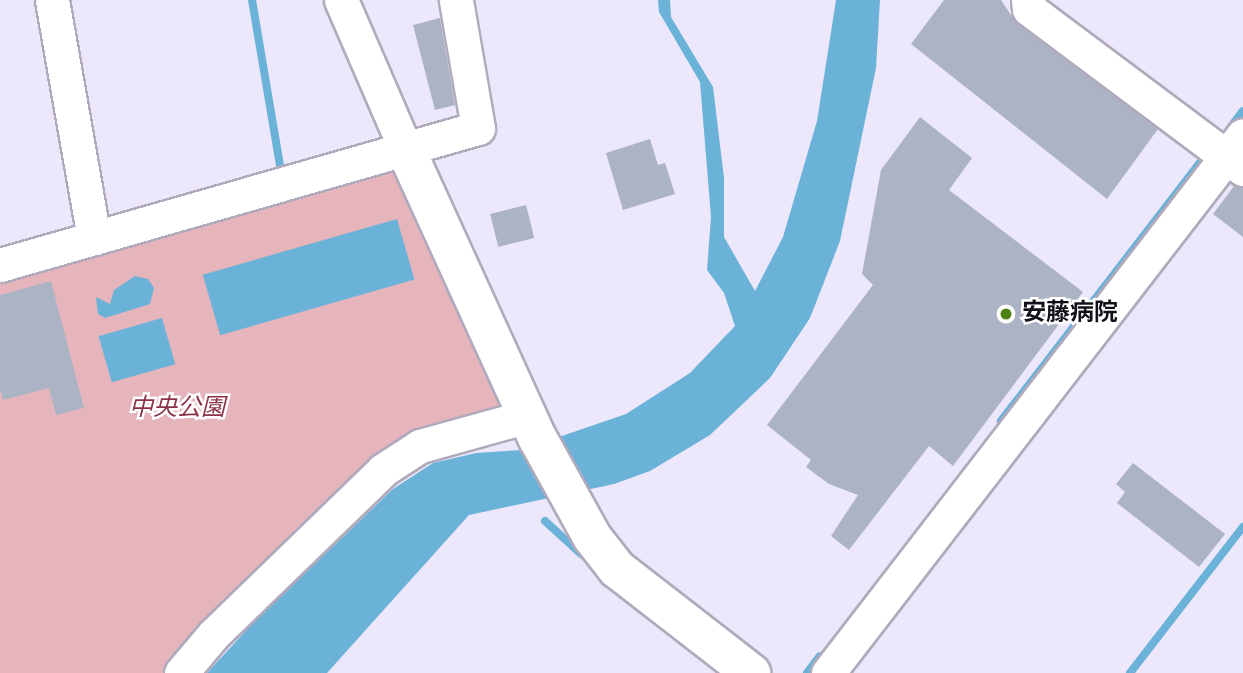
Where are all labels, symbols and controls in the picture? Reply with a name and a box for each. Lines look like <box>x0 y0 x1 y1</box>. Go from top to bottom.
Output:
place label: 安藤病院 <box>1022 300 1118 328</box>
marker: 安藤病院 <box>996 304 1016 324</box>
park label: 中央公園 <box>129 395 225 423</box>

